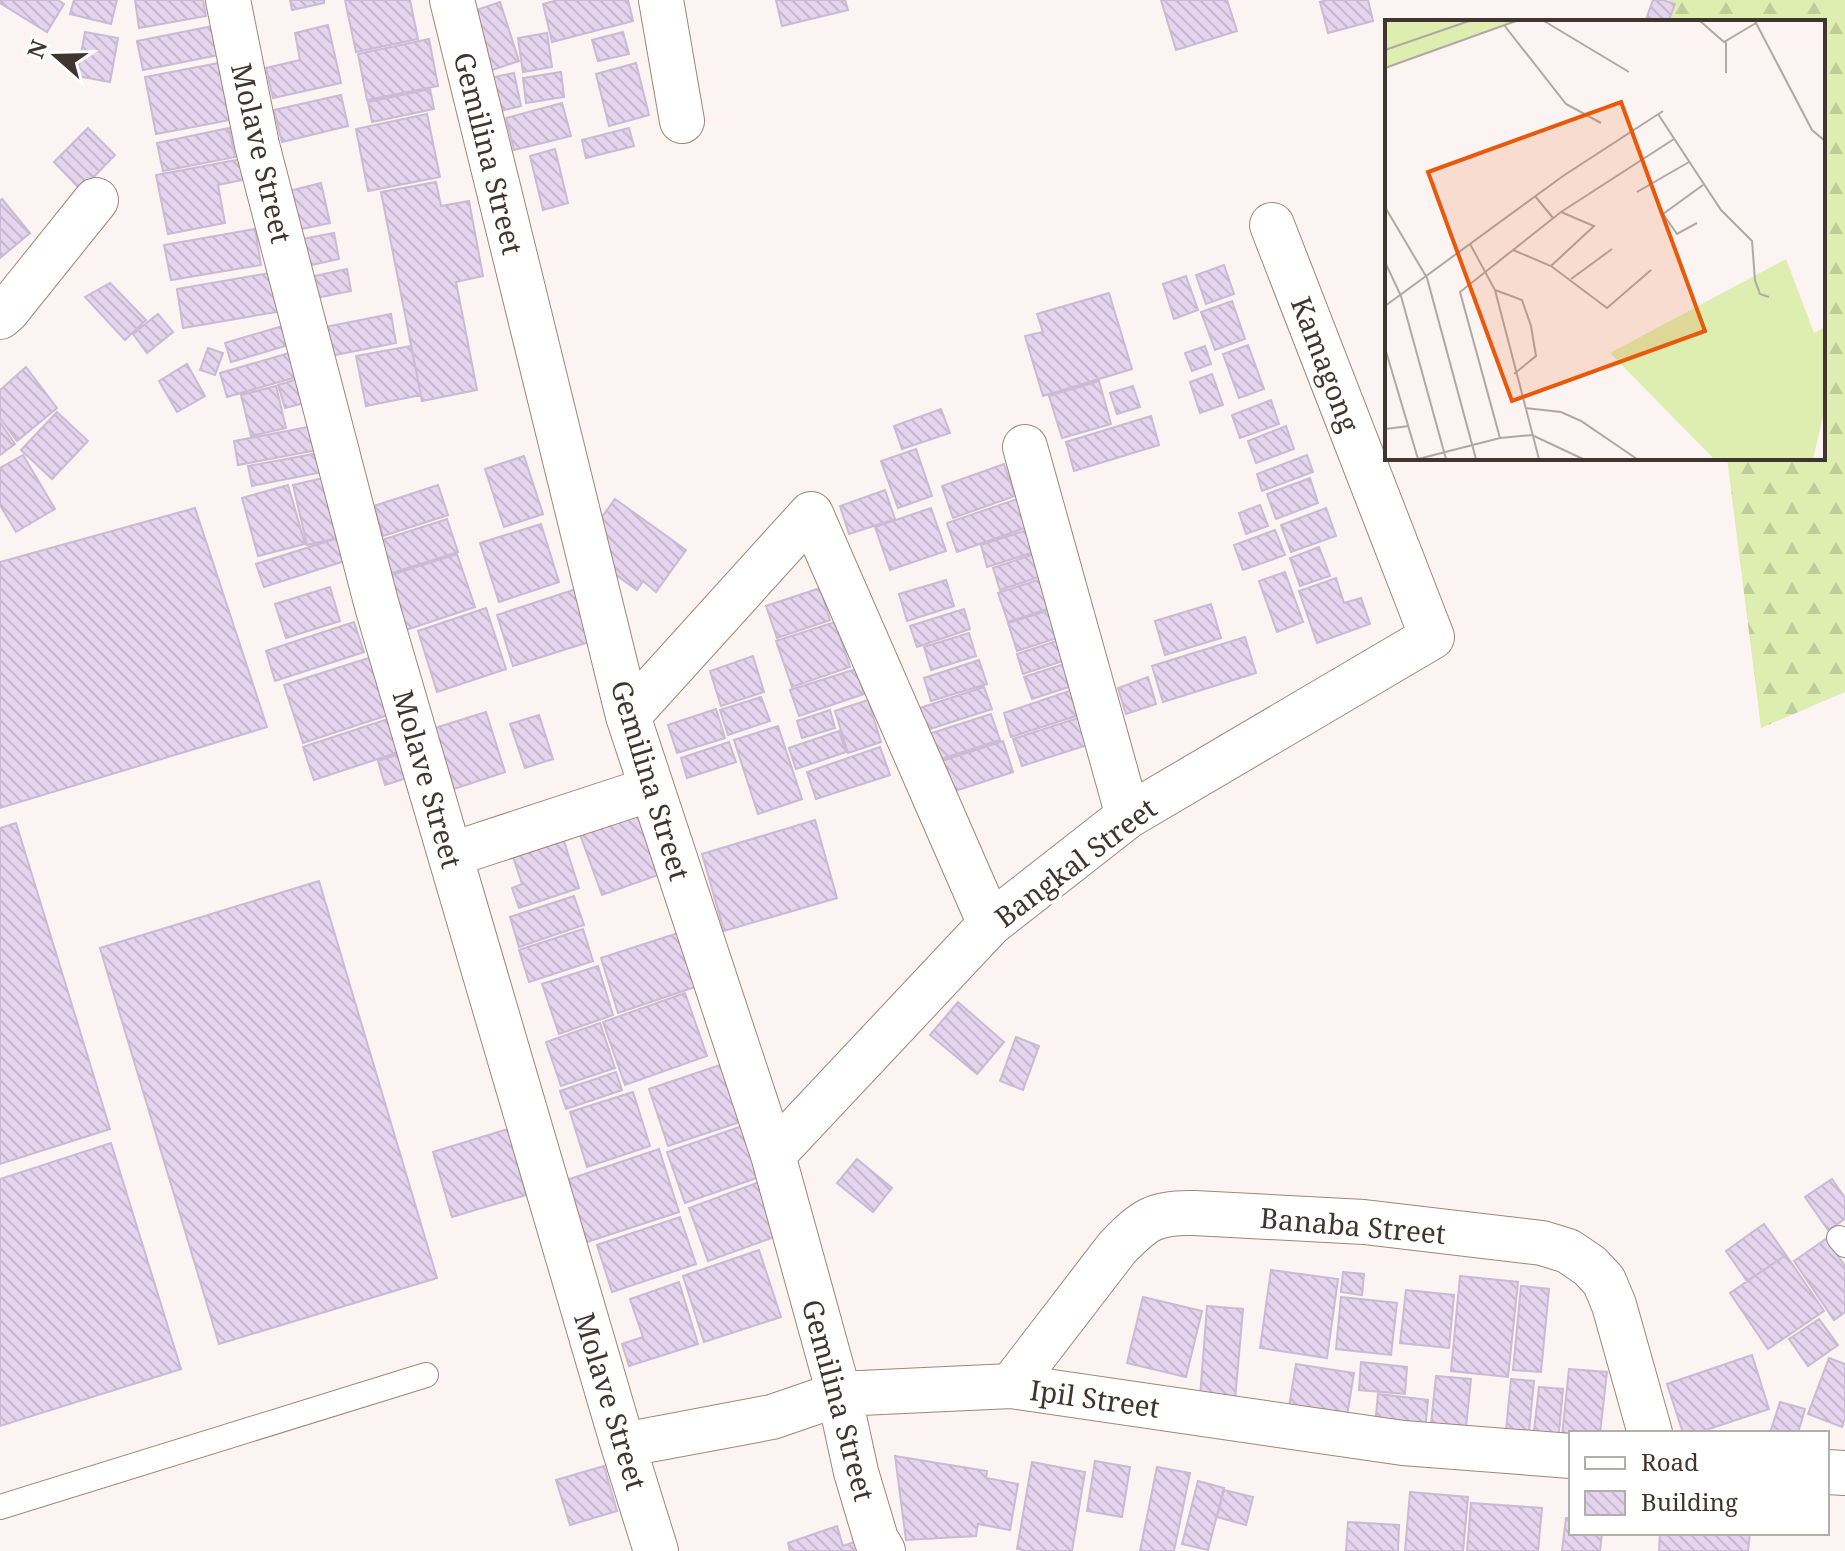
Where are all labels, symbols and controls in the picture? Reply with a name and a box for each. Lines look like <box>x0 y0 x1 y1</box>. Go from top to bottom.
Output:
north arrow <box>16 16 96 96</box>
inset map <box>1385 20 1825 460</box>
text: N <box>19 36 53 62</box>
street label: Gemilina Street <box>445 48 533 258</box>
street label: Molave Street <box>223 59 301 247</box>
street label: Kamagong <box>1283 291 1369 437</box>
street label: Gemilina Street <box>603 675 700 885</box>
street label: Molave Street <box>384 686 472 873</box>
street label: Bangkal Street <box>986 789 1164 935</box>
street label: Banaba Street <box>1259 1198 1448 1252</box>
street label: Gemilina Street <box>794 1295 884 1505</box>
street label: Molave Street <box>566 1308 656 1494</box>
street label: Ipil Street <box>1028 1370 1162 1426</box>
legend <box>1569 1431 1829 1535</box>
text: Road <box>1641 1445 1699 1478</box>
text: Building <box>1641 1485 1738 1518</box>

